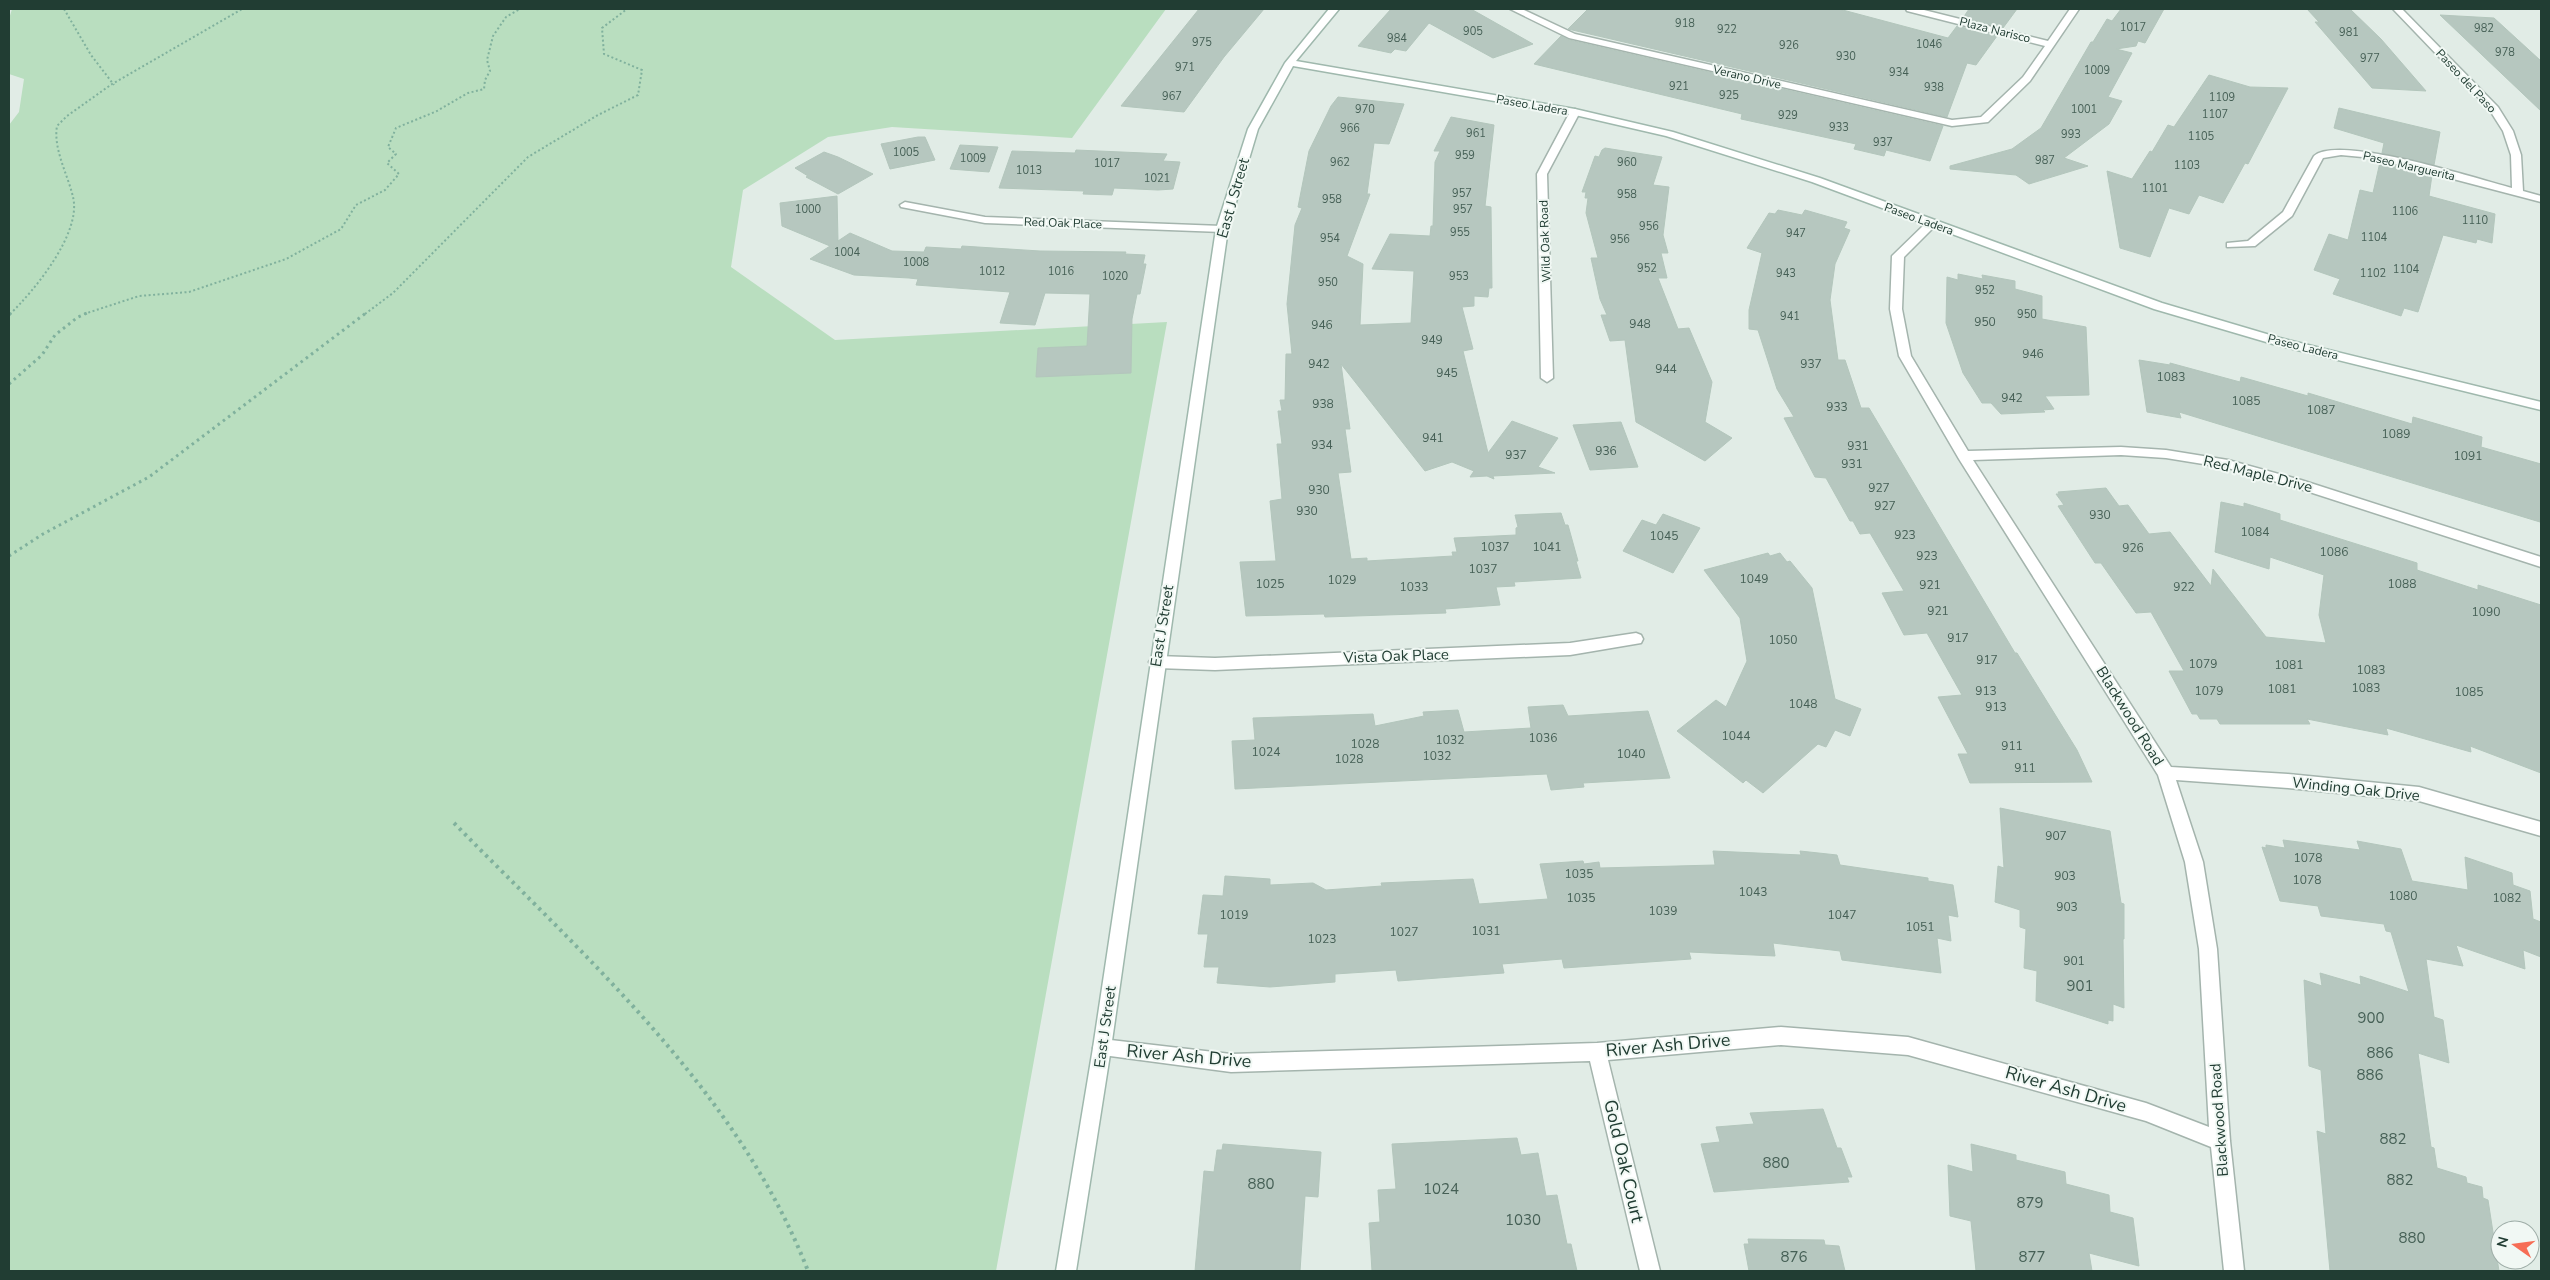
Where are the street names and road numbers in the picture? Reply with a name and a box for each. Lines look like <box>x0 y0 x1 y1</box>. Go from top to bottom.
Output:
street label: Plaza Narisco <box>1958 13 2032 47</box>
street label: Paseo del Paso <box>2432 46 2500 117</box>
street label: Verano Drive <box>1710 61 1783 93</box>
street label: Paseo Ladera <box>1495 91 1569 119</box>
street label: Paseo Marguerita <box>2361 148 2457 184</box>
street label: East J Street <box>1212 155 1254 240</box>
street label: Paseo Ladera <box>1882 199 1956 239</box>
street label: Wild Oak Road <box>1536 200 1554 282</box>
street label: Red Oak Place <box>1024 214 1102 232</box>
street label: Paseo Ladera <box>2266 330 2340 364</box>
street label: Red Maple Drive <box>2201 451 2315 497</box>
street label: East J Street <box>1146 583 1178 668</box>
street label: Vista Oak Place <box>1342 644 1449 668</box>
street label: Blackwood Road <box>2091 663 2169 769</box>
street label: Winding Oak Drive <box>2291 772 2421 806</box>
street label: East J Street <box>1089 984 1121 1069</box>
street label: River Ash Drive <box>1605 1028 1731 1062</box>
street label: River Ash Drive <box>1126 1039 1252 1073</box>
street label: River Ash Drive <box>2003 1060 2129 1118</box>
street label: Blackwood Road <box>2205 1063 2233 1177</box>
street label: Gold Oak Court <box>1598 1097 1650 1225</box>

